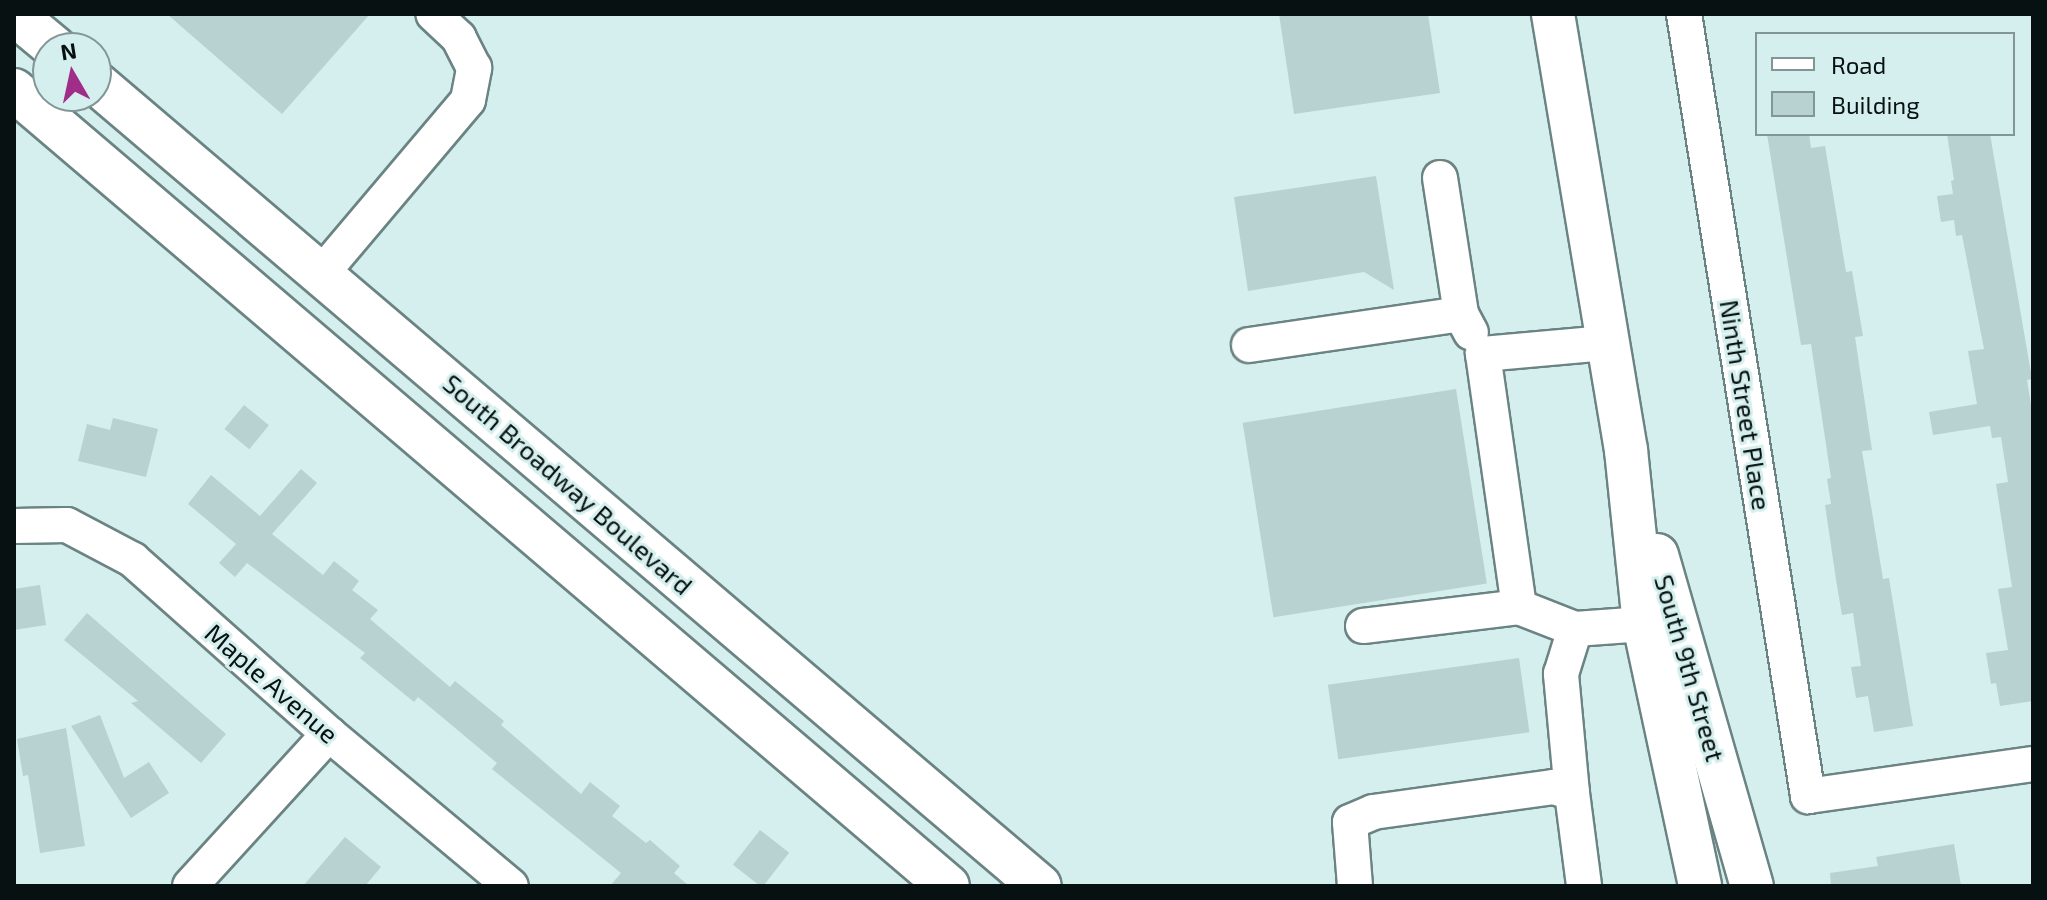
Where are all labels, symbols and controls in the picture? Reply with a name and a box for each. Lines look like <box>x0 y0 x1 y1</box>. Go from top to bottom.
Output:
north arrow <box>32 32 112 112</box>
legend <box>1755 32 2015 136</box>
text: N <box>59 36 78 64</box>
text: Road <box>1831 50 1886 79</box>
text: Building <box>1831 90 1920 119</box>
street label: Ninth Street Place <box>1714 298 1778 512</box>
street label: South Broadway Boulevard <box>437 367 699 601</box>
street label: South 9th Street <box>1648 571 1732 765</box>
street label: Maple Avenue <box>199 617 345 749</box>

